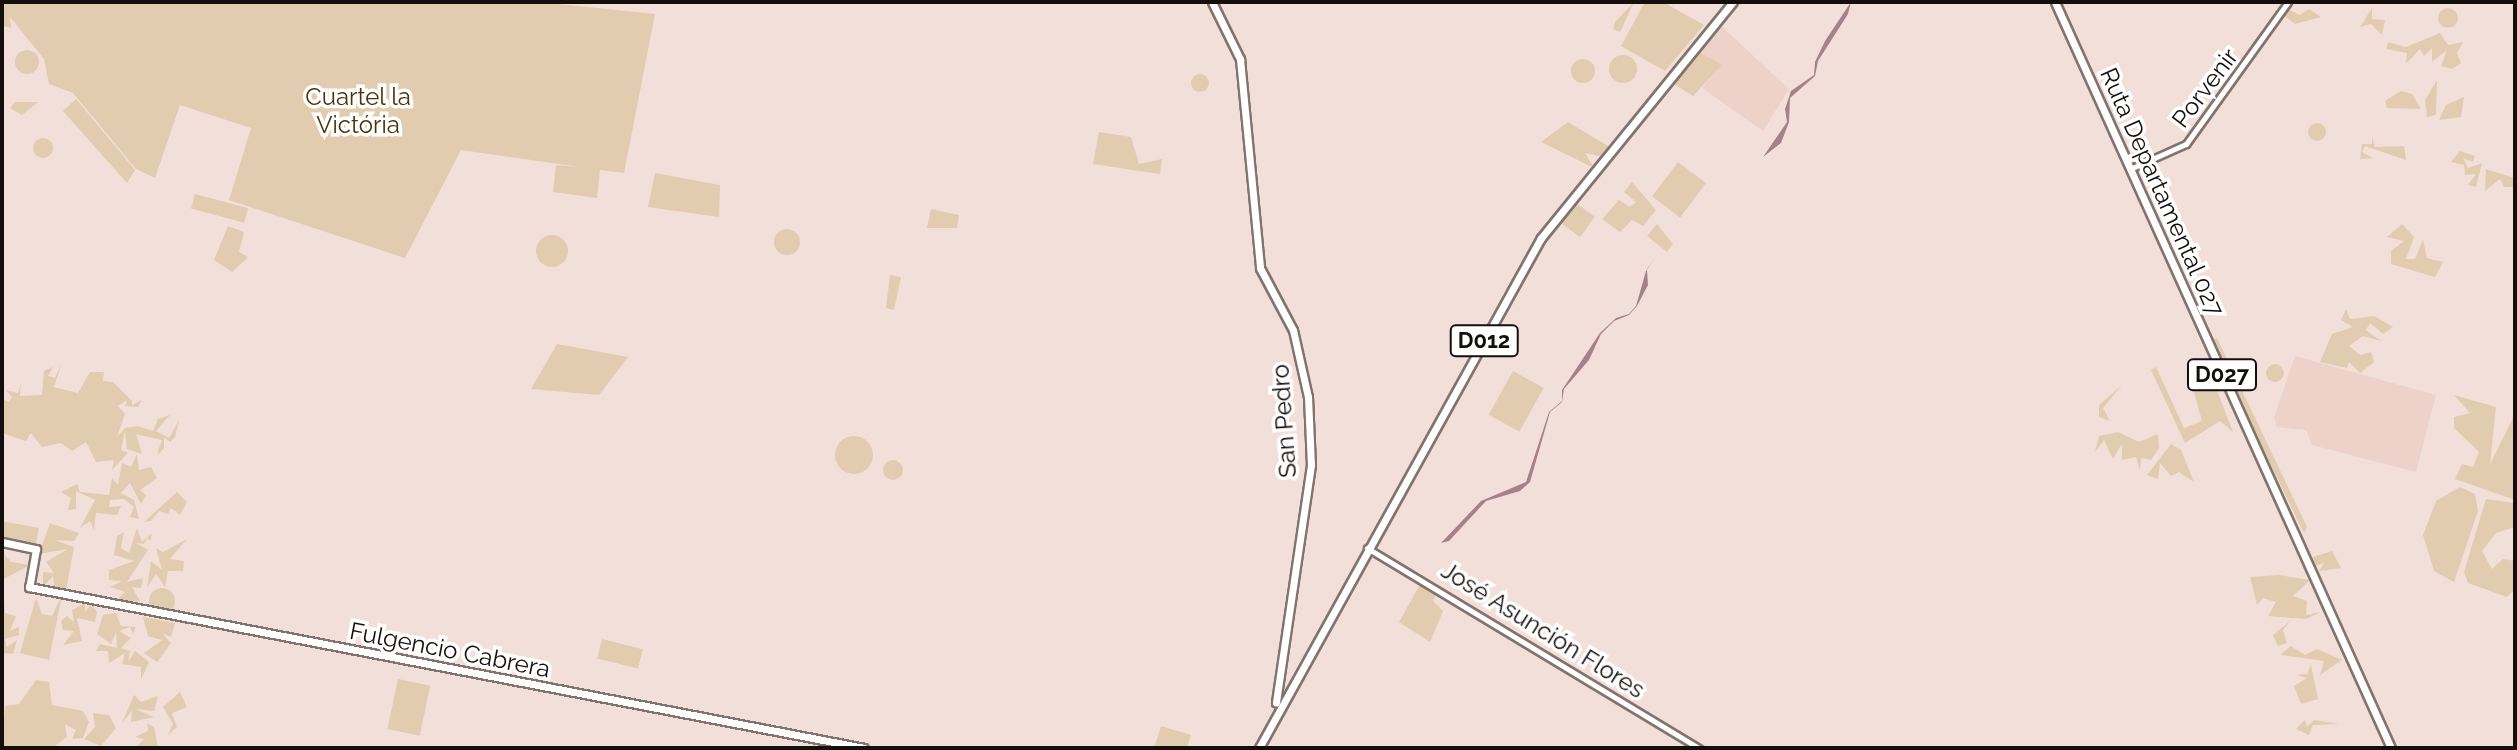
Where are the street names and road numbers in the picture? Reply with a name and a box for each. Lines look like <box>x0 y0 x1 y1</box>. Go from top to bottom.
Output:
street label: Porvenir <box>2166 43 2244 133</box>
street label: Ruta Departamental 027 <box>2094 63 2230 321</box>
road number: D012 <box>1448 323 1520 359</box>
road number: D027 <box>2186 357 2258 393</box>
street label: San Pedro <box>1266 363 1302 479</box>
street label: José Asunción Flores <box>1436 556 1650 704</box>
street label: Fulgencio Cabrera <box>347 616 553 684</box>

